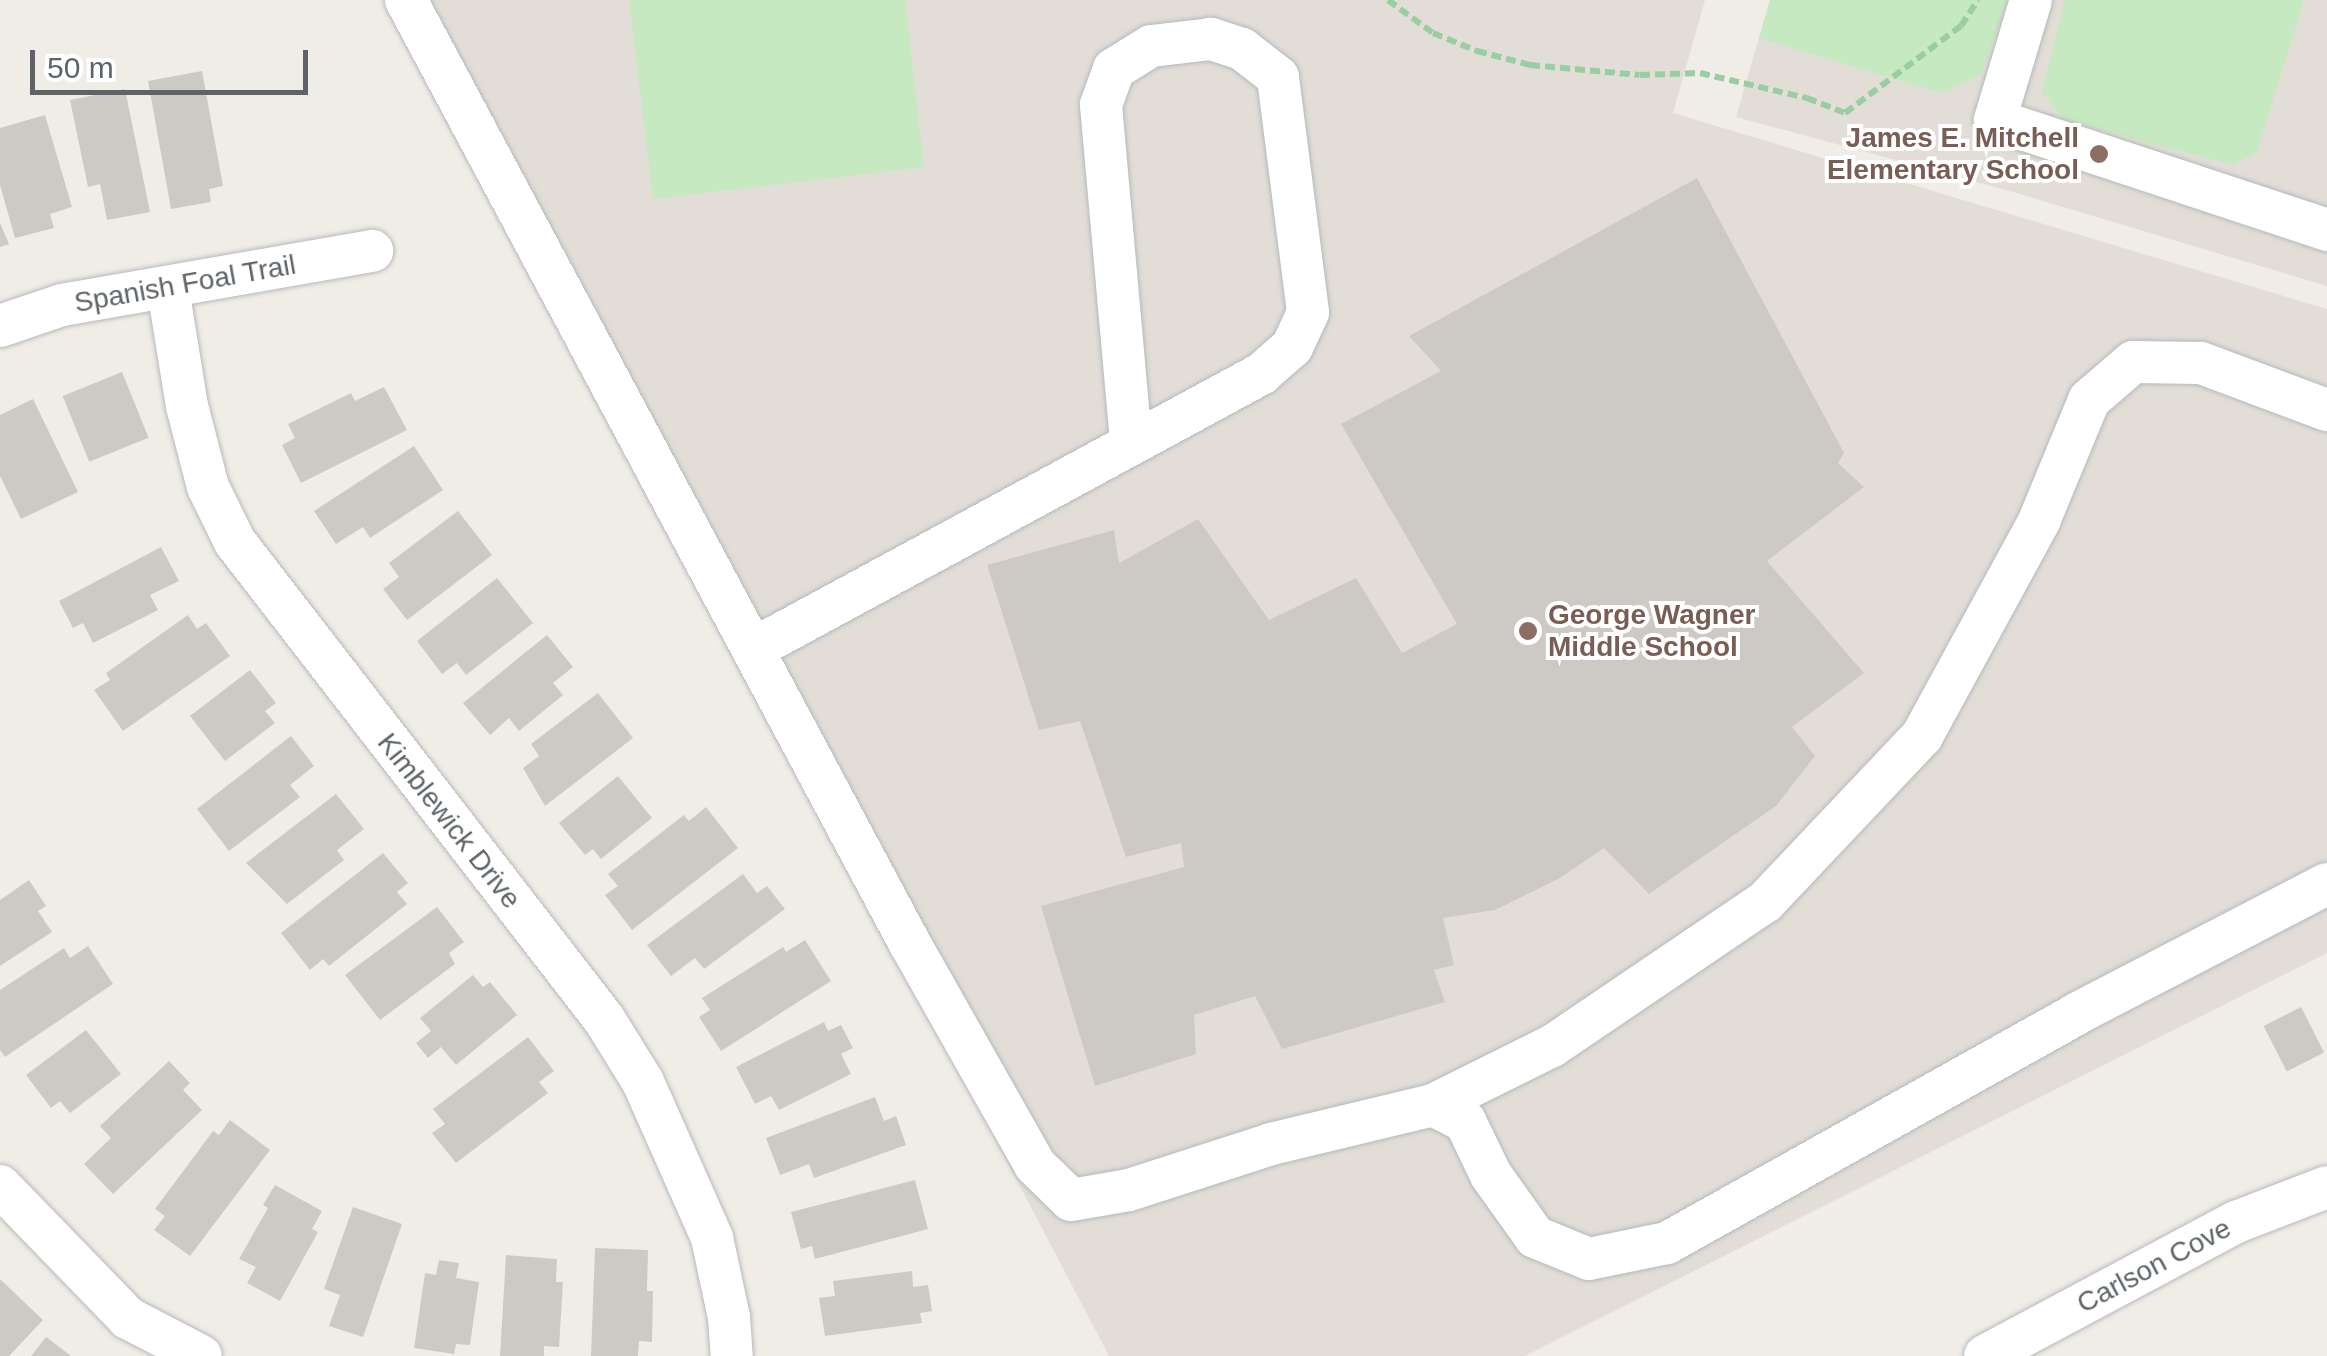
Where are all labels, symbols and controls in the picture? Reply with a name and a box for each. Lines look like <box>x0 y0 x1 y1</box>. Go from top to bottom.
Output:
scale bar <box>35 30 312 92</box>
text: 50 m <box>47 51 114 84</box>
place label: James E. Mitchell Elementary School <box>1827 121 2079 187</box>
marker: James E. Mitchell Elementary School <box>2088 143 2110 165</box>
street label: Spanish Foal Trail <box>71 248 299 320</box>
place label: George Wagner Middle School <box>1548 598 1755 664</box>
marker: George Wagner Middle School <box>1517 620 1539 642</box>
street label: Kimblewick Drive <box>370 727 528 915</box>
street label: Carlson Cove <box>2071 1211 2237 1321</box>

